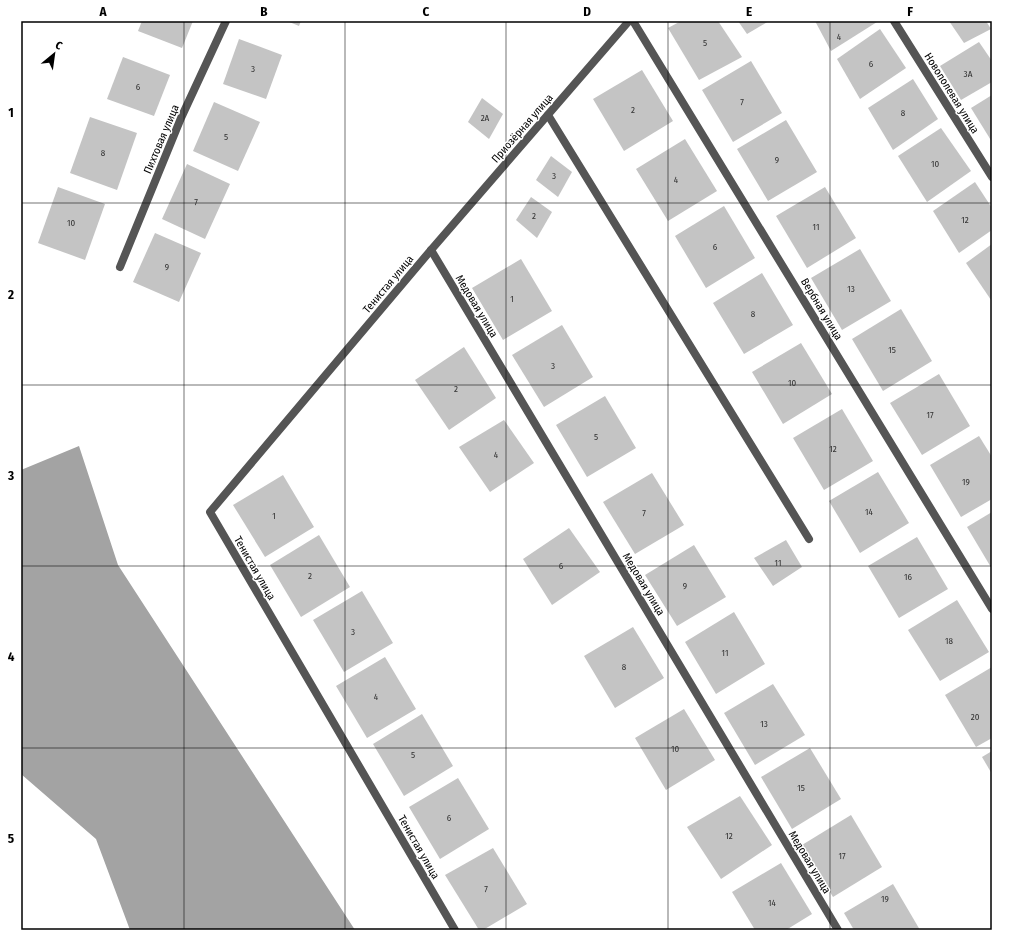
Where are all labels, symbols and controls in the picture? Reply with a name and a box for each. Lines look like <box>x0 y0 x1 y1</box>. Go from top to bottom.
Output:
text: A <box>98 4 107 19</box>
text: B <box>260 4 268 19</box>
text: C <box>423 4 430 19</box>
text: D <box>583 4 591 19</box>
text: E <box>746 4 752 19</box>
text: F <box>907 4 913 19</box>
house number: 4 <box>837 32 842 42</box>
north arrow <box>34 34 74 74</box>
house number: 5 <box>703 38 707 48</box>
text: С <box>53 39 64 53</box>
street label: Новополевая улица <box>921 50 982 136</box>
house number: 6 <box>869 59 874 69</box>
house number: 3 <box>251 64 255 74</box>
house number: 3А <box>964 69 973 79</box>
house number: 6 <box>136 82 141 92</box>
street label: Приозёрная улица <box>489 91 556 165</box>
house number: 7 <box>740 97 744 107</box>
street label: Пихтовая улица <box>141 103 182 176</box>
text: 1 <box>8 105 14 120</box>
house number: 2 <box>631 105 635 115</box>
house number: 8 <box>901 108 906 118</box>
house number: 2А <box>481 113 490 123</box>
house number: 5 <box>224 132 228 142</box>
house number: 8 <box>101 148 106 158</box>
house number: 9 <box>775 155 779 165</box>
house number: 10 <box>931 159 939 169</box>
house number: 3 <box>552 171 556 181</box>
house number: 4 <box>674 175 679 185</box>
house number: 7 <box>194 197 198 207</box>
house number: 2 <box>532 211 536 221</box>
house number: 12 <box>961 215 969 225</box>
house number: 10 <box>67 218 75 228</box>
house number: 11 <box>813 222 819 232</box>
house number: 6 <box>713 242 718 252</box>
street label: Тенистая улица <box>360 253 416 316</box>
house number: 9 <box>165 262 169 272</box>
street label: Медовая улица <box>453 273 500 340</box>
street label: Вербная улица <box>798 276 845 343</box>
house number: 13 <box>847 284 855 294</box>
text: 2 <box>7 287 14 302</box>
house number: 1 <box>510 294 514 304</box>
house number: 8 <box>751 309 756 319</box>
house number: 15 <box>888 345 896 355</box>
house number: 3 <box>551 361 555 371</box>
house number: 10 <box>788 378 796 388</box>
house number: 2 <box>454 384 458 394</box>
house number: 17 <box>926 410 934 420</box>
house number: 5 <box>594 432 598 442</box>
house number: 12 <box>829 444 837 454</box>
house number: 4 <box>494 450 499 460</box>
text: 3 <box>7 468 14 483</box>
house number: 19 <box>962 477 970 487</box>
house number: 14 <box>865 507 874 517</box>
house number: 7 <box>642 508 646 518</box>
house number: 1 <box>272 511 276 521</box>
street label: Тенистая улица <box>231 534 278 602</box>
street label: Медовая улица <box>620 551 667 618</box>
house number: 11 <box>775 558 781 568</box>
house number: 6 <box>559 561 564 571</box>
house number: 2 <box>308 571 312 581</box>
house number: 16 <box>904 572 913 582</box>
house number: 9 <box>683 581 687 591</box>
house number: 3 <box>351 627 355 637</box>
house number: 18 <box>945 636 954 646</box>
house number: 11 <box>722 648 728 658</box>
text: 4 <box>8 649 15 664</box>
house number: 8 <box>622 662 627 672</box>
house number: 4 <box>374 692 379 702</box>
house number: 20 <box>971 712 980 722</box>
house number: 13 <box>760 719 768 729</box>
house number: 10 <box>671 744 679 754</box>
house number: 5 <box>411 750 415 760</box>
house number: 15 <box>797 783 805 793</box>
street label: Тенистая улица <box>395 813 442 881</box>
house number: 6 <box>447 813 452 823</box>
street label: Медовая улица <box>786 829 833 896</box>
text: 5 <box>8 831 14 846</box>
house number: 12 <box>725 831 733 841</box>
house number: 17 <box>838 851 846 861</box>
house number: 7 <box>484 884 488 894</box>
house number: 19 <box>881 894 889 904</box>
house number: 14 <box>768 898 777 908</box>

